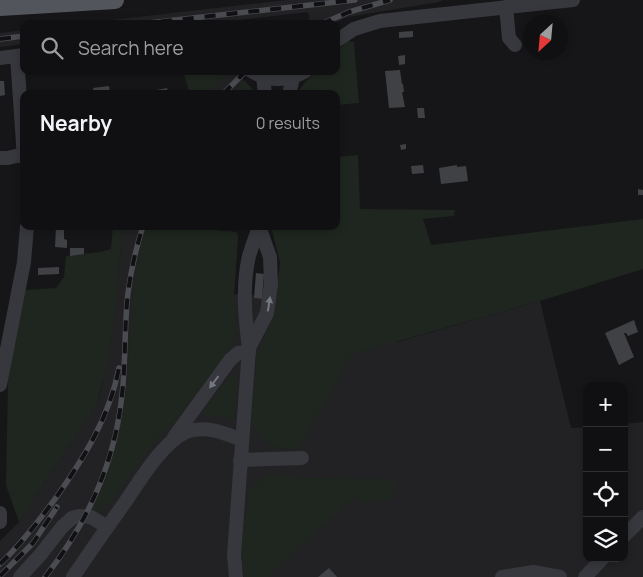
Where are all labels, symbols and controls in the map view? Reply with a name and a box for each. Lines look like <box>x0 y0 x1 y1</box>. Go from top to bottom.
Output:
north arrow <box>523 15 568 60</box>
search box <box>20 20 340 75</box>
icon: search <box>38 34 66 62</box>
text: Search here <box>78 35 184 61</box>
text: Nearby <box>40 109 112 137</box>
text: 0 results <box>256 112 320 134</box>
one-way arrow <box>265 295 273 311</box>
one-way arrow <box>209 375 219 389</box>
map controls <box>583 382 628 562</box>
button: + <box>583 382 628 427</box>
button: − <box>583 427 628 472</box>
button: locate <box>583 472 628 517</box>
button: layers <box>583 517 628 562</box>

